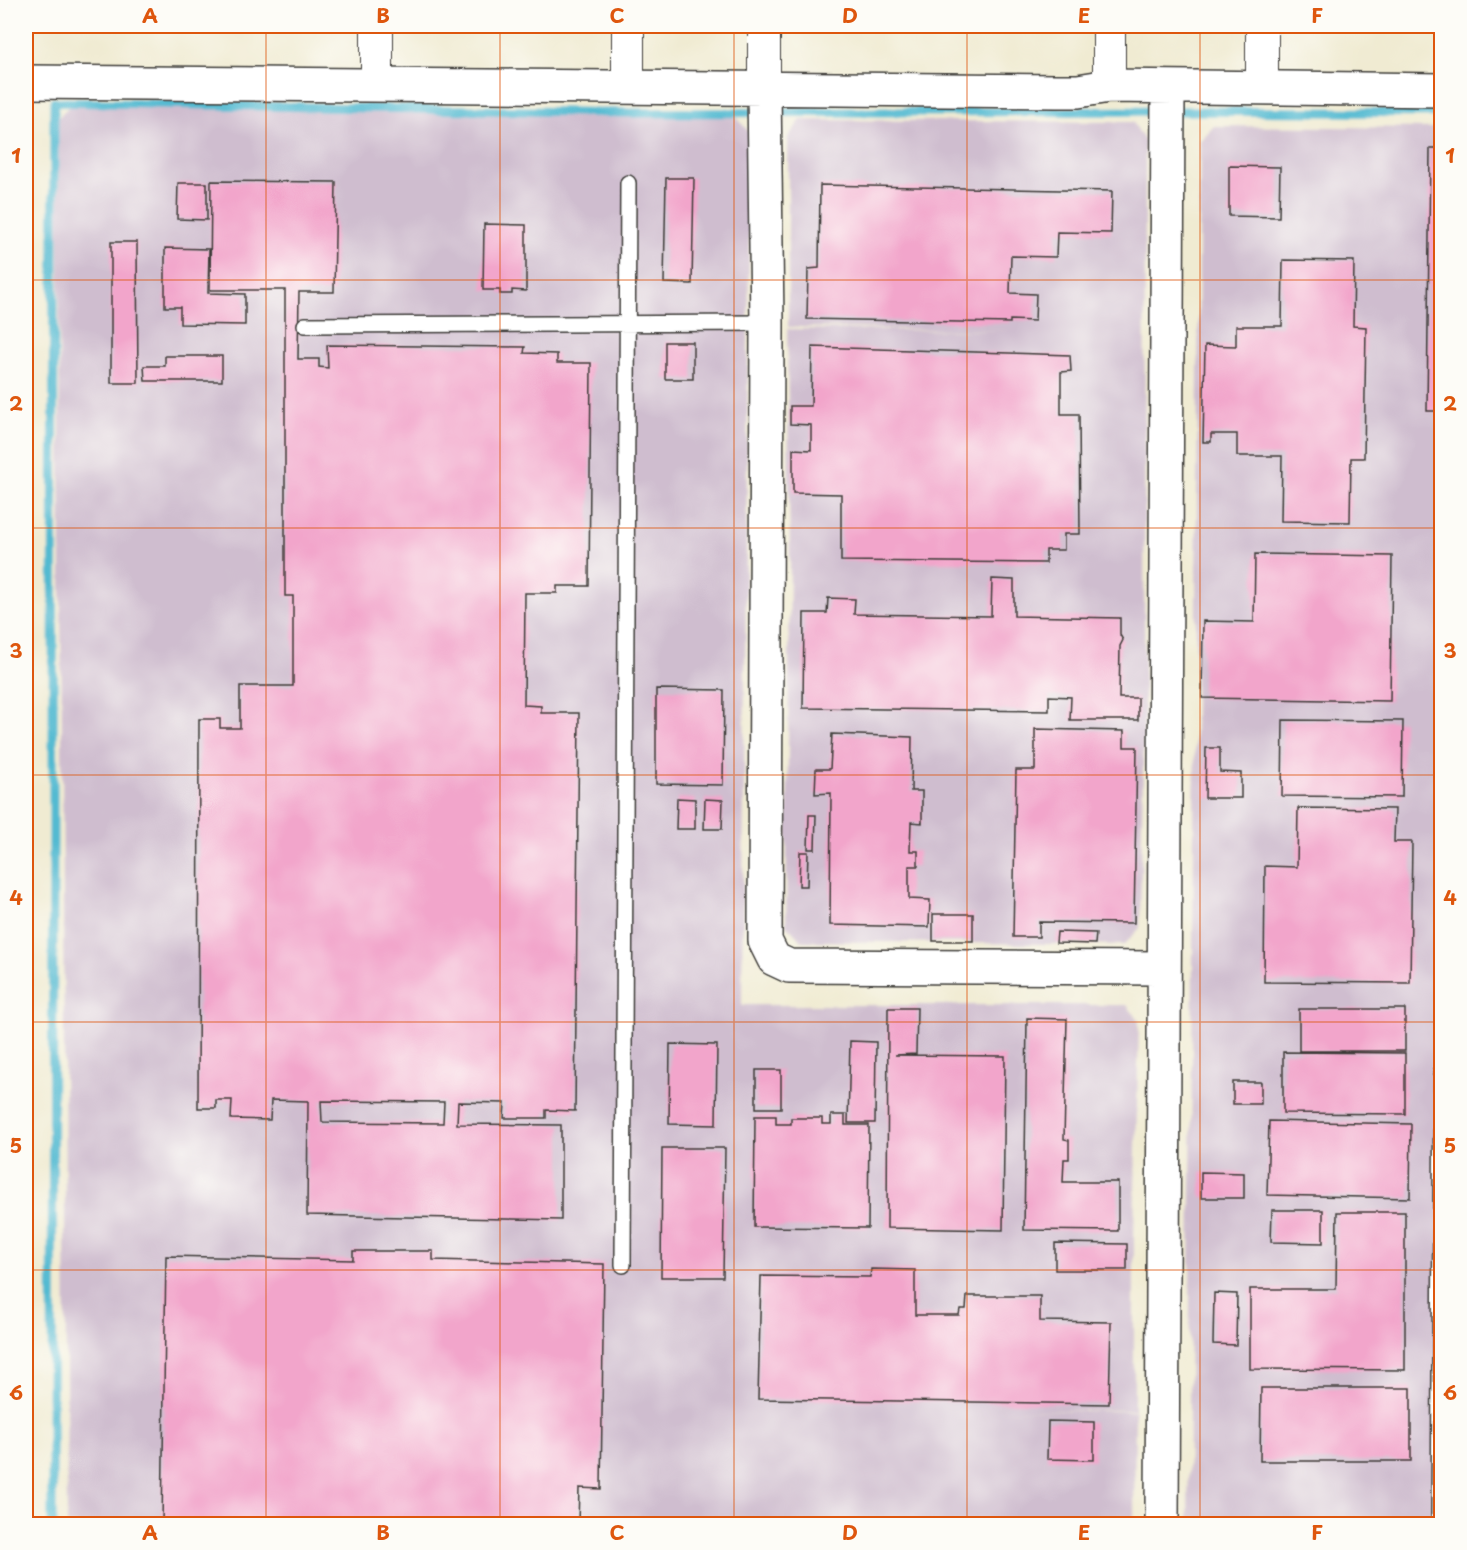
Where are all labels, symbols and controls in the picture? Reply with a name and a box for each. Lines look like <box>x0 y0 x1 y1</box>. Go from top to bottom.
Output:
text: A <box>142 0 158 30</box>
text: B <box>376 0 390 30</box>
text: C <box>609 0 625 30</box>
text: D <box>842 0 858 30</box>
text: E <box>1078 0 1090 30</box>
text: F <box>1311 0 1323 30</box>
text: 1 <box>11 140 21 170</box>
text: 1 <box>1445 140 1455 170</box>
text: 2 <box>9 388 23 418</box>
text: 2 <box>1443 388 1457 418</box>
text: 3 <box>9 635 23 665</box>
text: 3 <box>1443 635 1457 665</box>
text: 4 <box>9 882 23 912</box>
text: 4 <box>1443 882 1457 912</box>
text: 5 <box>10 1130 22 1160</box>
text: 5 <box>1444 1130 1456 1160</box>
text: 6 <box>9 1377 23 1407</box>
text: 6 <box>1443 1377 1457 1407</box>
text: A <box>142 1517 158 1547</box>
text: B <box>376 1517 390 1547</box>
text: C <box>609 1517 625 1547</box>
text: D <box>842 1517 858 1547</box>
text: E <box>1078 1517 1090 1547</box>
text: F <box>1311 1517 1323 1547</box>

